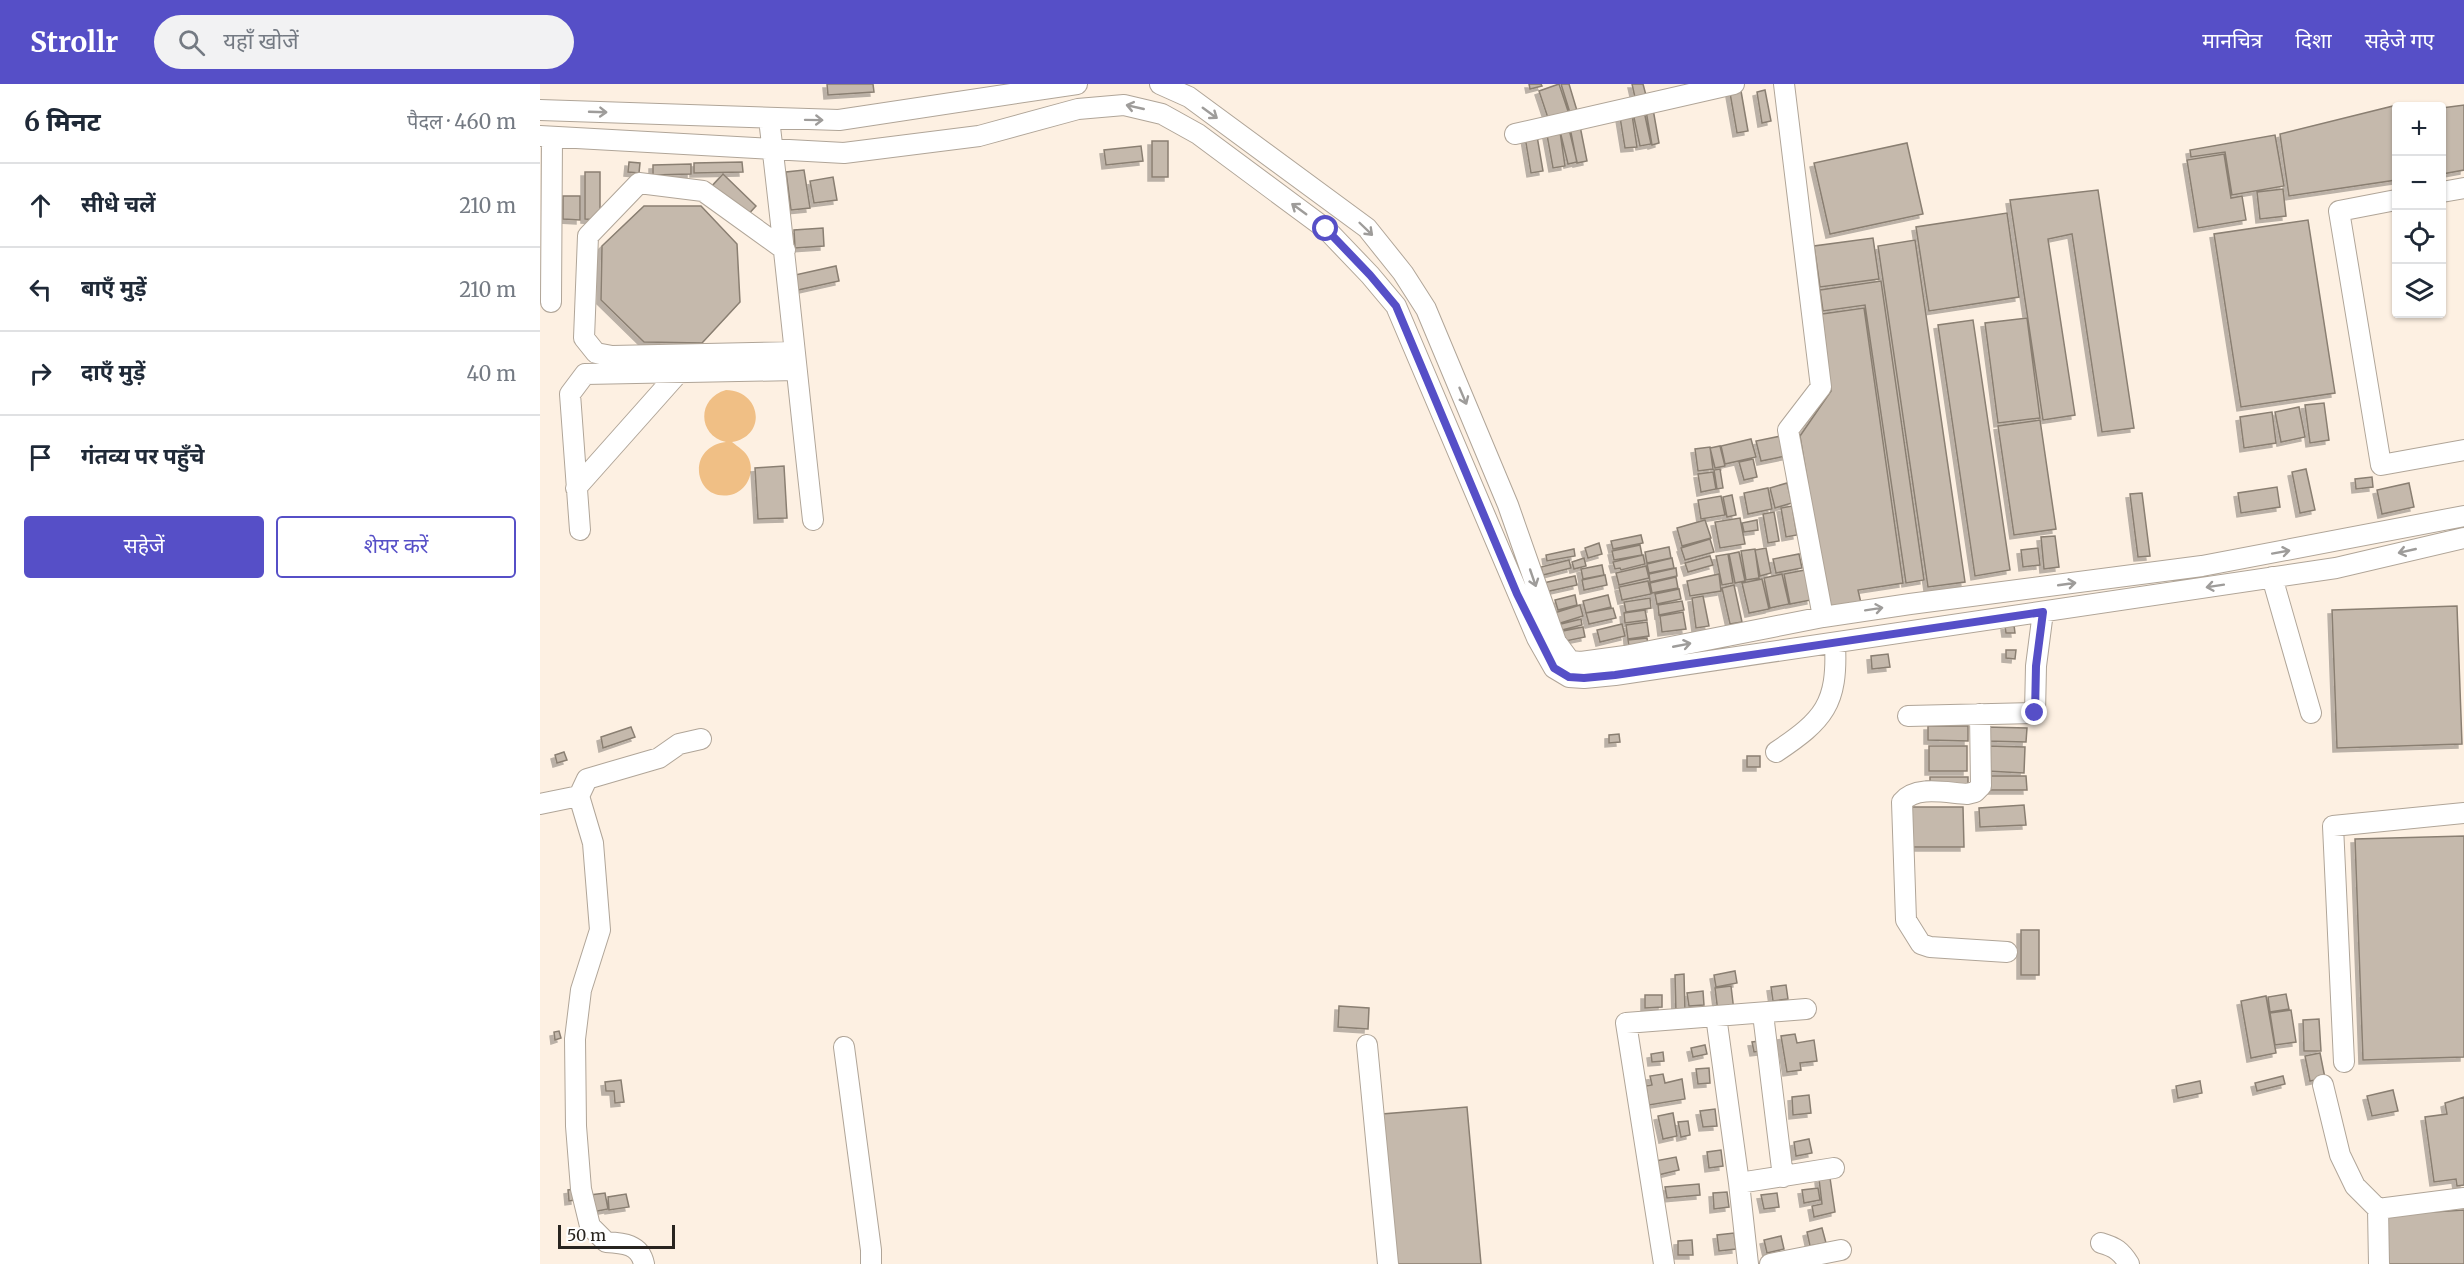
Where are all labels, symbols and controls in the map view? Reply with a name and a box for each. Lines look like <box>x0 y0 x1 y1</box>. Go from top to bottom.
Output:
search box <box>154 15 574 69</box>
text: Strollr <box>30 24 118 60</box>
icon: search <box>175 26 208 59</box>
text: यहाँ खोजें <box>223 27 299 55</box>
text: मानचित्र <box>2202 27 2262 54</box>
text: दिशा <box>2295 27 2332 54</box>
text: सहेजे गए <box>2365 27 2434 54</box>
one-way arrow <box>1126 101 1145 113</box>
map controls <box>2392 102 2446 318</box>
button: + <box>2392 102 2446 156</box>
text: 6 मिनट <box>24 105 101 138</box>
one-way arrow <box>588 107 608 118</box>
one-way arrow <box>1201 107 1217 119</box>
text: पैदल · 460 m <box>407 109 516 134</box>
one-way arrow <box>804 114 824 126</box>
button: − <box>2392 156 2446 210</box>
icon: ahead <box>24 189 57 222</box>
text: सीधे चलें <box>81 190 156 218</box>
text: 210 m <box>459 193 516 218</box>
one-way arrow <box>1292 203 1308 215</box>
button: locate <box>2392 210 2446 264</box>
route start <box>1312 215 1338 241</box>
one-way arrow <box>1358 222 1373 236</box>
button: layers <box>2392 264 2446 318</box>
icon: left <box>24 273 57 306</box>
text: बाएँ मुड़ें <box>81 274 147 302</box>
text: 210 m <box>459 277 516 302</box>
icon: right <box>24 357 57 390</box>
text: दाएँ मुड़ें <box>81 358 145 386</box>
text: 40 m <box>466 361 516 386</box>
one-way arrow <box>1458 387 1469 405</box>
icon: arrive <box>24 441 57 474</box>
text: गंतव्य पर पहुँचे <box>81 442 205 470</box>
button: सहेजें <box>24 516 264 578</box>
button: शेयर करें <box>276 516 516 578</box>
one-way arrow <box>2270 546 2290 557</box>
one-way arrow <box>2398 546 2417 558</box>
one-way arrow <box>1529 568 1540 587</box>
one-way arrow <box>2057 578 2076 589</box>
one-way arrow <box>2206 581 2226 592</box>
one-way arrow <box>1863 604 1883 615</box>
one-way arrow <box>1672 638 1691 650</box>
route end <box>2021 699 2047 725</box>
scale bar <box>558 1222 675 1250</box>
text: 50 m <box>567 1225 606 1245</box>

